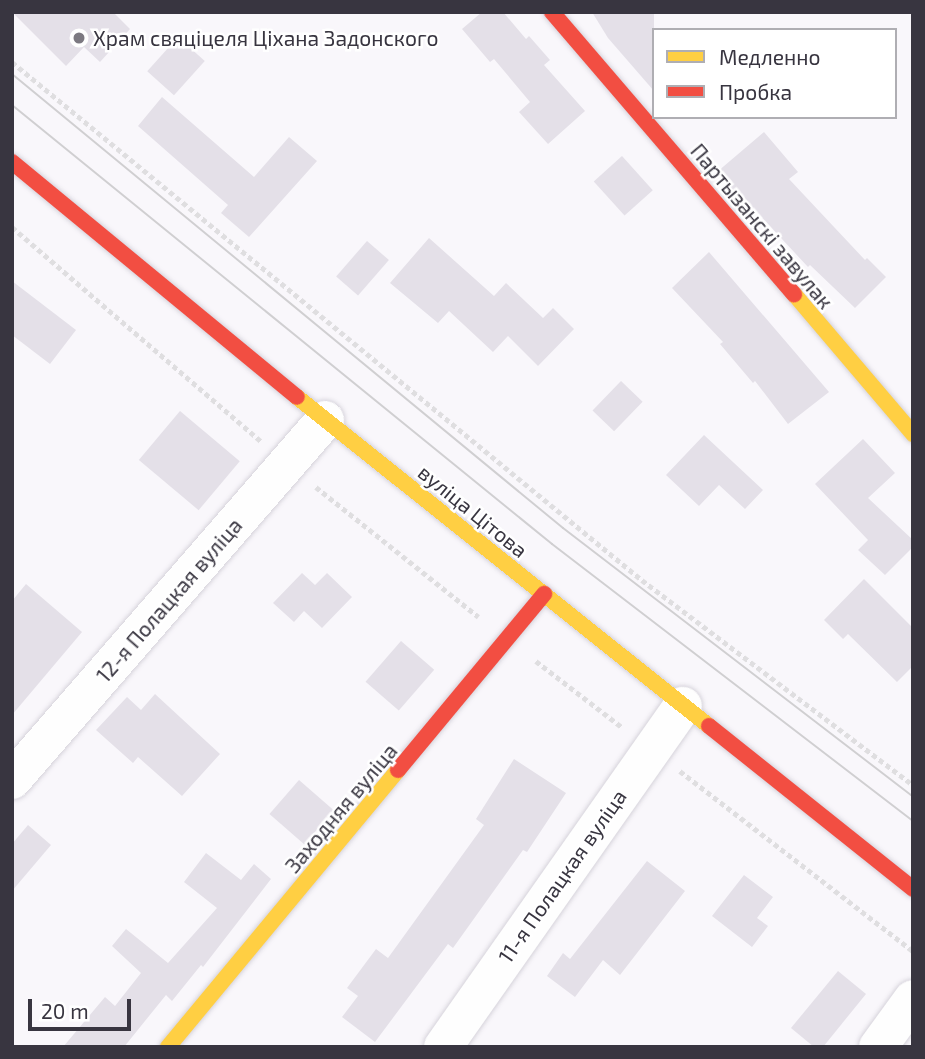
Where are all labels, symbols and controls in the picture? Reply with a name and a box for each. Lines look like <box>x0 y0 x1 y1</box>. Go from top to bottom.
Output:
place label: Храм свяціцеля Ціхана Задонского <box>93 25 438 51</box>
legend <box>652 28 897 119</box>
marker: Храм свяціцеля Ціхана Задонского <box>71 30 87 46</box>
text: Медленно <box>719 44 821 69</box>
text: Пробка <box>719 79 792 104</box>
street label: Партызанскі завулак <box>686 138 838 314</box>
street label: вуліца Цітова <box>413 459 533 563</box>
street label: 12-я Полацкая вуліца <box>91 513 247 687</box>
street label: Заходняя вуліца <box>280 738 402 878</box>
street label: 11-я Полацкая вуліца <box>493 784 631 968</box>
scale bar <box>32 986 135 1030</box>
text: 20 m <box>41 998 89 1023</box>

